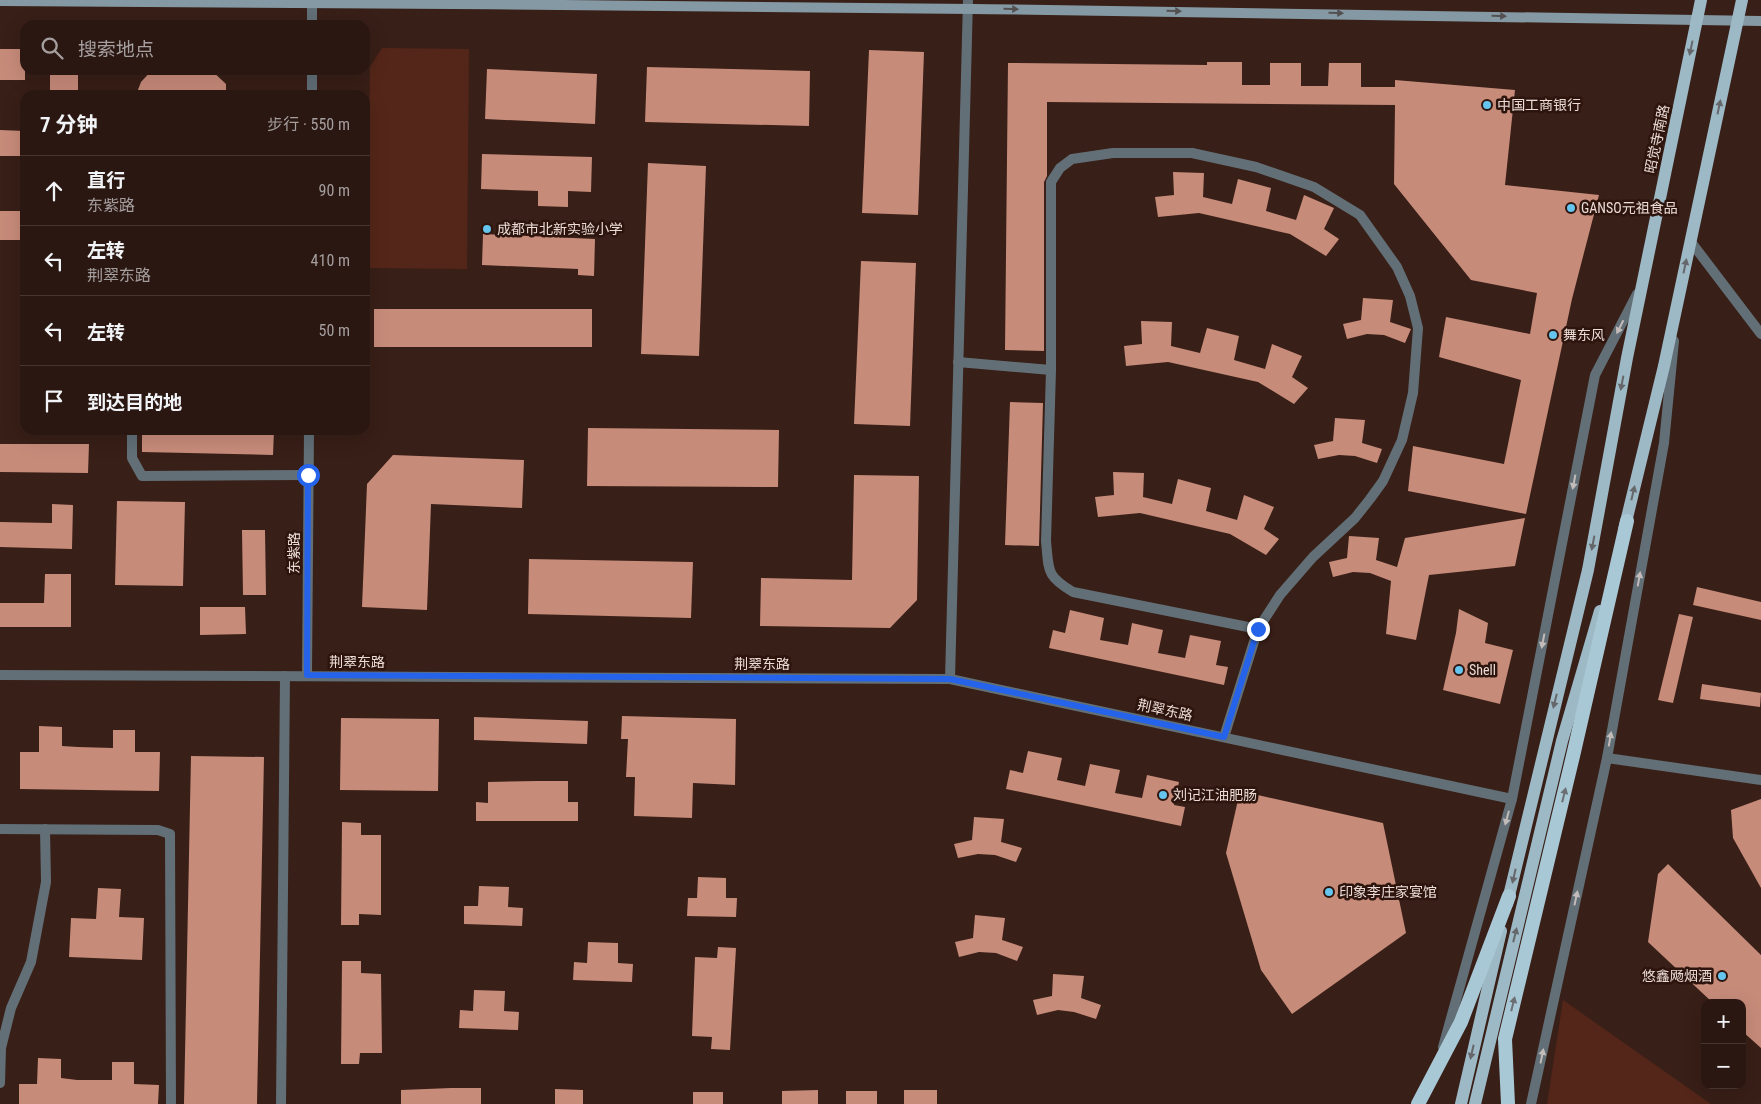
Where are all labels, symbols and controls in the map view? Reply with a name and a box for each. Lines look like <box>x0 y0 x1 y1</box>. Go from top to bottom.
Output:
one-way arrow <box>1003 5 1019 13</box>
one-way arrow <box>1166 7 1182 15</box>
one-way arrow <box>1328 9 1344 17</box>
one-way arrow <box>1491 12 1507 20</box>
search box <box>20 20 370 75</box>
icon: search <box>38 34 66 62</box>
text: 搜索地点 <box>78 38 154 61</box>
one-way arrow <box>1687 40 1695 56</box>
place label: 中国工商银行 <box>1497 97 1581 113</box>
marker: 中国工商银行 <box>1481 99 1493 111</box>
one-way arrow <box>1715 100 1723 115</box>
street label: 昭觉寺南路 <box>1642 103 1672 175</box>
text: 7 分钟 <box>40 113 97 137</box>
text: 步行 · 550 m <box>267 115 350 134</box>
text: 直行 <box>87 169 125 192</box>
icon: ahead <box>40 177 68 205</box>
text: 90 m <box>318 181 350 200</box>
text: 东紫路 <box>87 196 135 215</box>
place label: GANSO元祖食品 <box>1581 200 1678 216</box>
marker: GANSO元祖食品 <box>1565 202 1577 214</box>
place label: 成都市北新实验小学 <box>497 221 623 237</box>
marker: 成都市北新实验小学 <box>481 223 493 235</box>
text: 左转 <box>87 239 125 262</box>
icon: left <box>40 247 68 275</box>
text: 410 m <box>311 251 350 270</box>
one-way arrow <box>1682 258 1690 274</box>
text: 荆翠东路 <box>87 266 151 285</box>
icon: left <box>40 317 68 345</box>
one-way arrow <box>1616 320 1624 335</box>
text: 左转 <box>87 321 125 344</box>
text: 50 m <box>318 321 350 340</box>
place label: 舞东风 <box>1563 327 1605 343</box>
marker: 舞东风 <box>1547 329 1559 341</box>
one-way arrow <box>1618 376 1626 392</box>
icon: arrive <box>40 387 68 415</box>
text: 到达目的地 <box>87 391 182 414</box>
route start <box>297 464 320 487</box>
one-way arrow <box>1570 474 1578 489</box>
one-way arrow <box>1629 485 1637 500</box>
street label: 东紫路 <box>286 532 302 574</box>
one-way arrow <box>1588 536 1596 552</box>
one-way arrow <box>1636 570 1644 586</box>
route end <box>1247 618 1270 641</box>
one-way arrow <box>1538 634 1546 650</box>
street label: 荆翠东路 <box>329 654 385 670</box>
street label: 荆翠东路 <box>734 656 790 672</box>
place label: Shell <box>1469 662 1496 678</box>
marker: Shell <box>1453 664 1465 676</box>
one-way arrow <box>1551 694 1559 709</box>
street label: 荆翠东路 <box>1136 696 1194 724</box>
one-way arrow <box>1607 730 1615 746</box>
place label: 刘记江油肥肠 <box>1173 787 1257 803</box>
one-way arrow <box>1560 787 1568 802</box>
marker: 刘记江油肥肠 <box>1157 789 1169 801</box>
one-way arrow <box>1502 810 1510 825</box>
one-way arrow <box>1510 869 1518 884</box>
place label: 印象李庄家宴馆 <box>1339 884 1437 900</box>
marker: 印象李庄家宴馆 <box>1323 886 1335 898</box>
one-way arrow <box>1572 890 1580 905</box>
one-way arrow <box>1511 927 1519 942</box>
place label: 悠鑫飏烟酒 <box>1642 968 1712 984</box>
marker: 悠鑫飏烟酒 <box>1716 970 1728 982</box>
one-way arrow <box>1509 996 1517 1011</box>
map controls <box>1701 999 1746 1089</box>
button: + <box>1701 999 1746 1044</box>
one-way arrow <box>1468 1044 1476 1059</box>
button: − <box>1701 1044 1746 1089</box>
one-way arrow <box>1538 1049 1546 1064</box>

